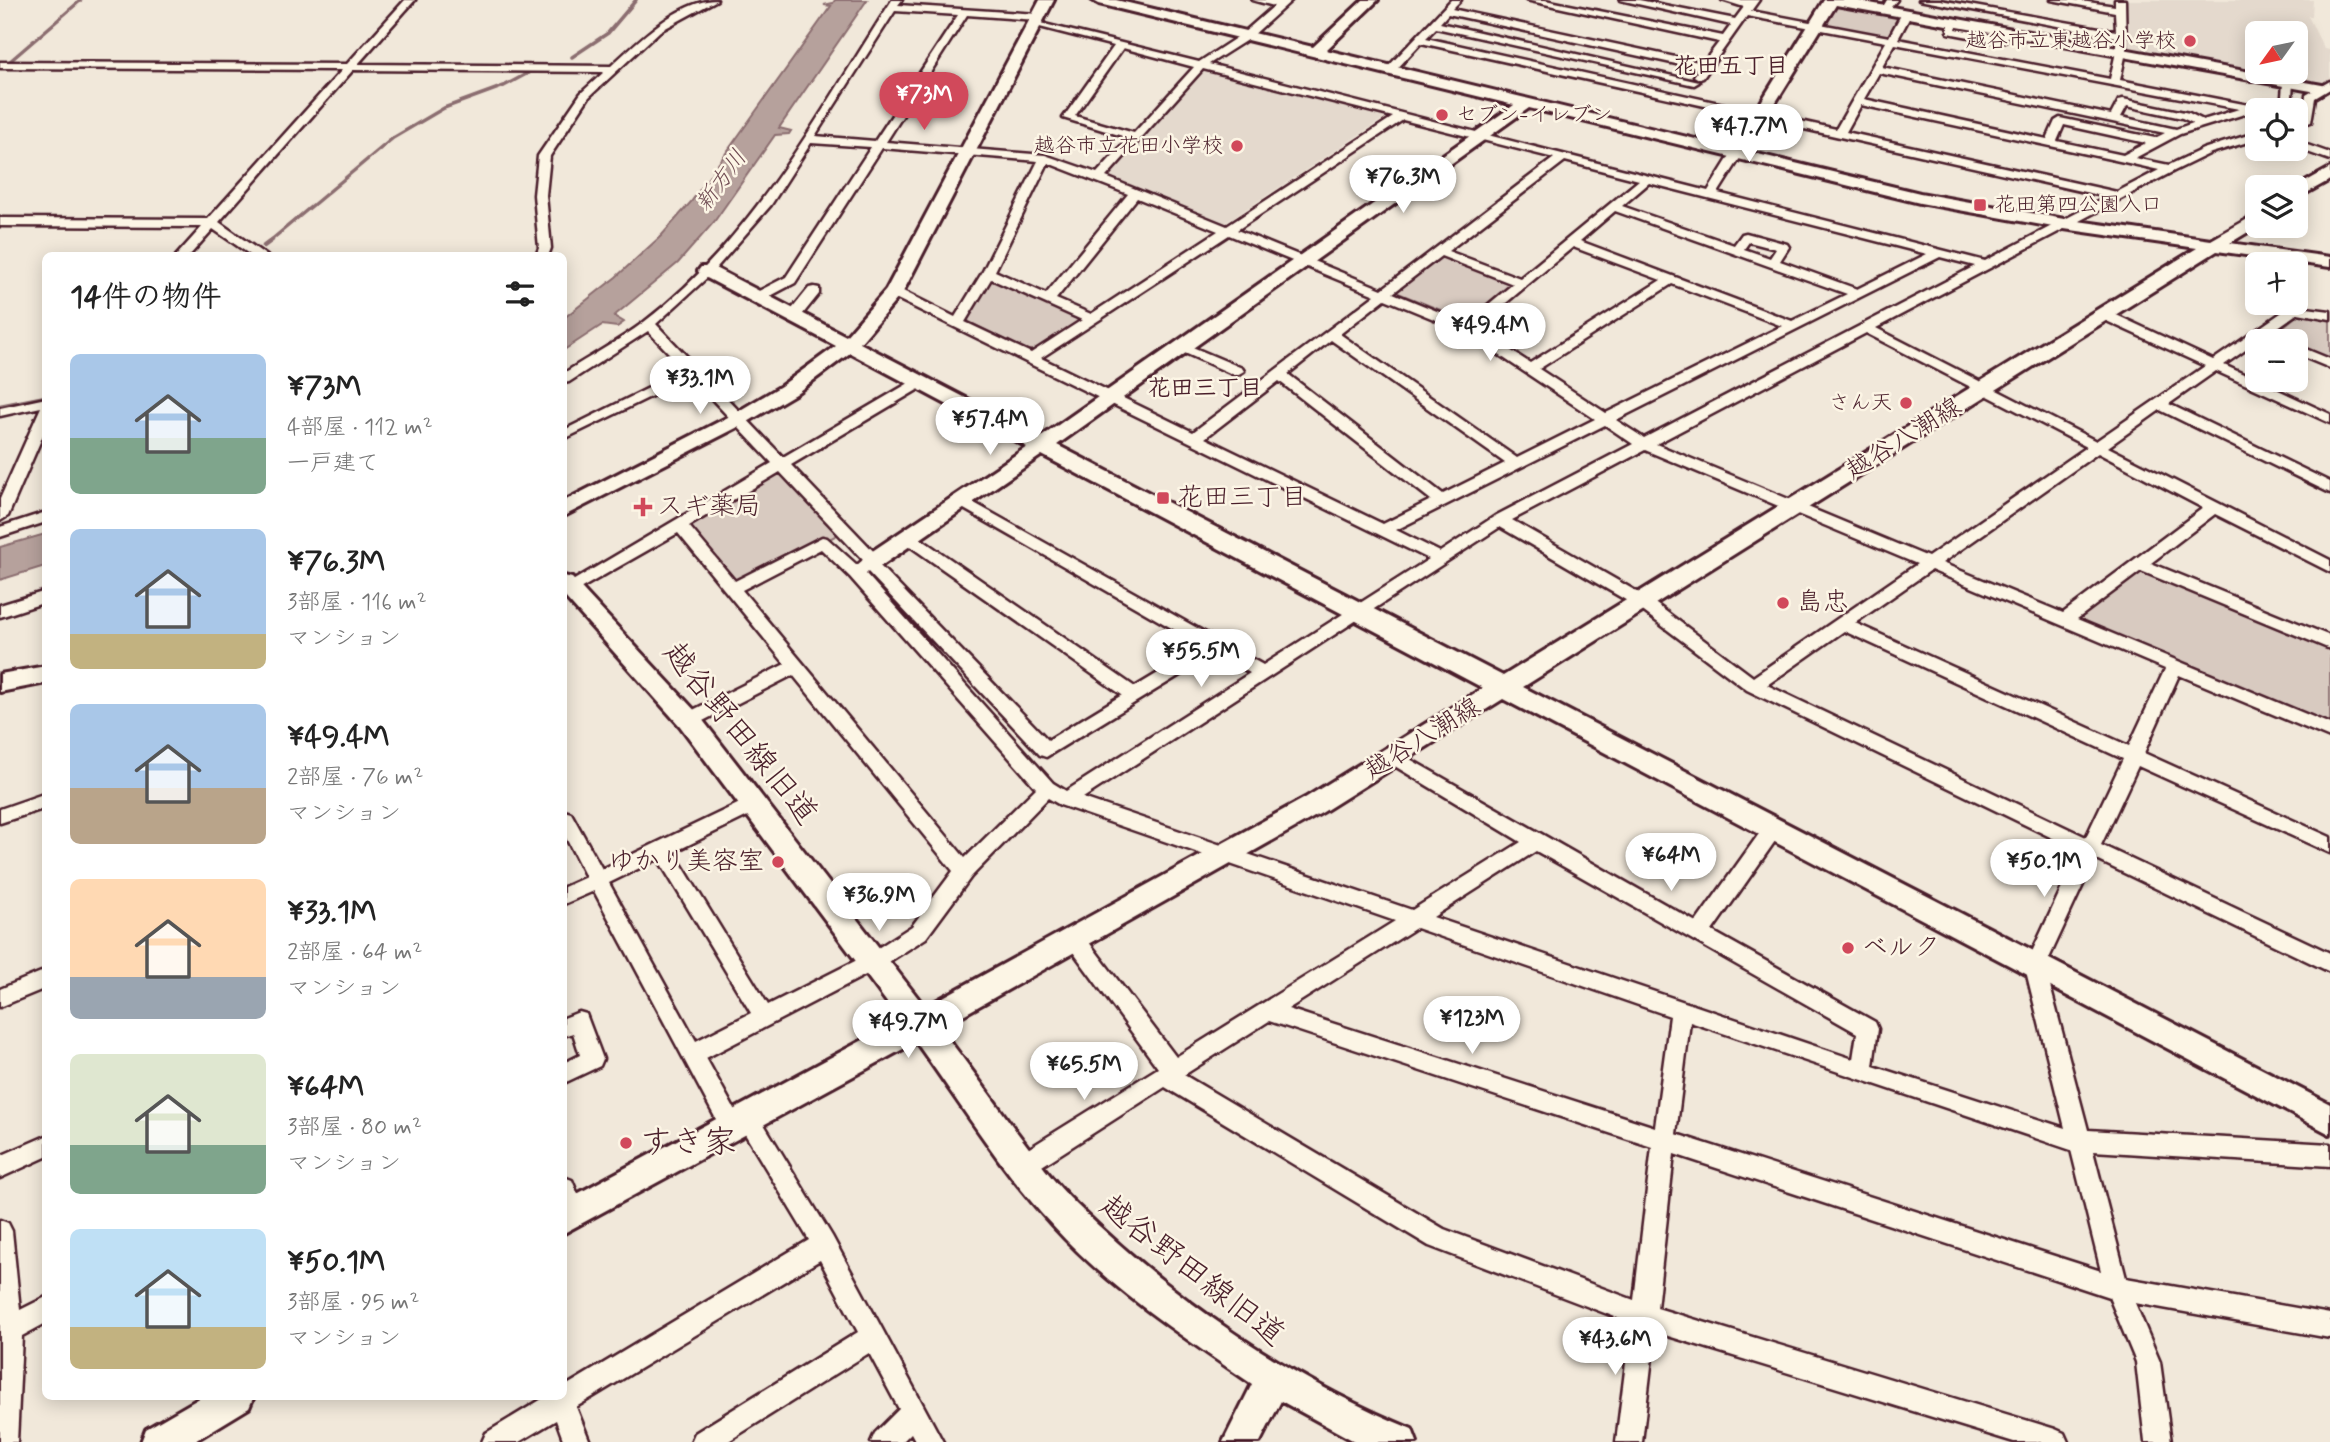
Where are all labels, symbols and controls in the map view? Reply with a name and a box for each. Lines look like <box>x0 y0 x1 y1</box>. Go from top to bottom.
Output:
north arrow <box>2245 21 2308 84</box>
map controls <box>2245 21 2308 392</box>
place label: 越谷市立東越谷小学校 <box>1966 27 2176 55</box>
marker: 越谷市立東越谷小学校 <box>2182 33 2198 49</box>
district label: 花田五丁目 <box>1674 52 1789 82</box>
pin: ¥73M <box>883 72 965 132</box>
text: ¥73M <box>895 80 953 110</box>
button: locate <box>2245 98 2308 161</box>
place label: セブン-イレブン <box>1456 101 1612 129</box>
pin: ¥47.7M <box>1692 104 1806 164</box>
marker: セブン-イレブン <box>1434 107 1450 123</box>
text: ¥47.7M <box>1710 112 1788 142</box>
place label: 越谷市立花田小学校 <box>1034 132 1223 160</box>
marker: 越谷市立花田小学校 <box>1229 138 1245 154</box>
water label: 新方川 <box>690 144 754 218</box>
pin: ¥76.3M <box>1346 156 1460 215</box>
text: ¥76.3M <box>1365 163 1441 193</box>
button: layers <box>2245 175 2308 238</box>
place label: 花田第四公園入口 <box>1994 191 2162 219</box>
marker: 花田第四公園入口 <box>1972 197 1988 213</box>
button: + <box>2245 252 2308 315</box>
icon: filters <box>501 275 539 313</box>
text: 14件の物件 <box>70 278 222 317</box>
pin: ¥49.4M <box>1433 304 1547 363</box>
text: ¥49.4M <box>1451 311 1529 341</box>
button: − <box>2245 329 2308 392</box>
pin: ¥33.1M <box>643 356 757 416</box>
text: ¥33.1M <box>666 364 734 394</box>
text: ¥73M <box>287 368 362 407</box>
district label: 花田三丁目 <box>1148 374 1263 404</box>
icon: home <box>126 382 210 466</box>
place label: さん天 <box>1829 389 1892 417</box>
street label: 越谷八潮線 <box>1840 390 1968 488</box>
marker: さん天 <box>1898 395 1914 411</box>
pin: ¥57.4M <box>933 398 1047 457</box>
text: ¥57.4M <box>952 405 1028 435</box>
text: 4部屋 · 112 m² <box>287 413 433 443</box>
text: 一戸建て <box>287 449 379 479</box>
place label: 花田三丁目 <box>1177 481 1307 515</box>
place label: スギ薬局 <box>657 490 761 524</box>
marker: 花田三丁目 <box>1155 490 1171 506</box>
marker: スギ薬局 <box>635 499 651 515</box>
text: ¥76.3M <box>287 543 385 582</box>
icon: home <box>126 557 210 641</box>
place label: 島忠 <box>1797 586 1849 620</box>
text: 3部屋 · 116 m² <box>287 588 427 618</box>
marker: 島忠 <box>1775 595 1791 611</box>
text: マンション <box>287 624 401 654</box>
pin: ¥55.5M <box>1144 630 1258 689</box>
street label: 越谷野田線旧道 <box>653 634 827 834</box>
text: ¥55.5M <box>1162 637 1240 667</box>
street label: 越谷八潮線 <box>1359 690 1487 788</box>
text: ¥49.4M <box>287 718 390 757</box>
icon: home <box>126 732 210 816</box>
text: 2部屋 · 76 m² <box>287 763 423 793</box>
text: マンション <box>287 799 401 829</box>
pin: ¥64M <box>1630 834 1712 893</box>
pin: ¥50.1M <box>1987 839 2101 899</box>
text: ¥64M <box>1641 841 1701 871</box>
place label: ゆかり美容室 <box>608 845 764 879</box>
text: ¥50.1M <box>2006 847 2082 877</box>
marker: ゆかり美容室 <box>770 854 786 870</box>
pin: ¥36.9M <box>822 874 936 933</box>
text: ¥36.9M <box>843 881 915 911</box>
text: ¥33.1M <box>287 893 377 932</box>
icon: home <box>126 907 210 991</box>
place label: ベルク <box>1862 931 1940 965</box>
text: 2部屋 · 64 m² <box>287 938 422 968</box>
marker: ベルク <box>1840 940 1856 956</box>
text: マンション <box>287 974 401 1004</box>
pin: ¥123M <box>1423 996 1521 1056</box>
pin: ¥49.7M <box>851 1000 965 1060</box>
text: ¥123M <box>1439 1004 1505 1034</box>
text: ¥49.7M <box>868 1008 948 1038</box>
pin: ¥65.5M <box>1027 1042 1141 1102</box>
text: ¥65.5M <box>1046 1050 1122 1080</box>
text: ¥64M <box>287 1068 364 1107</box>
icon: home <box>126 1082 210 1166</box>
text: 3部屋 · 80 m² <box>287 1113 422 1143</box>
place label: すき家 <box>640 1122 736 1164</box>
marker: すき家 <box>618 1135 634 1151</box>
text: マンション <box>287 1149 401 1179</box>
street label: 越谷野田線旧道 <box>1091 1185 1293 1357</box>
text: ¥50.1M <box>287 1243 385 1282</box>
icon: home <box>126 1257 210 1341</box>
text: 3部屋 · 95 m² <box>287 1288 419 1318</box>
pin: ¥43.6M <box>1558 1318 1672 1377</box>
text: マンション <box>287 1324 401 1354</box>
text: ¥43.6M <box>1578 1325 1652 1355</box>

